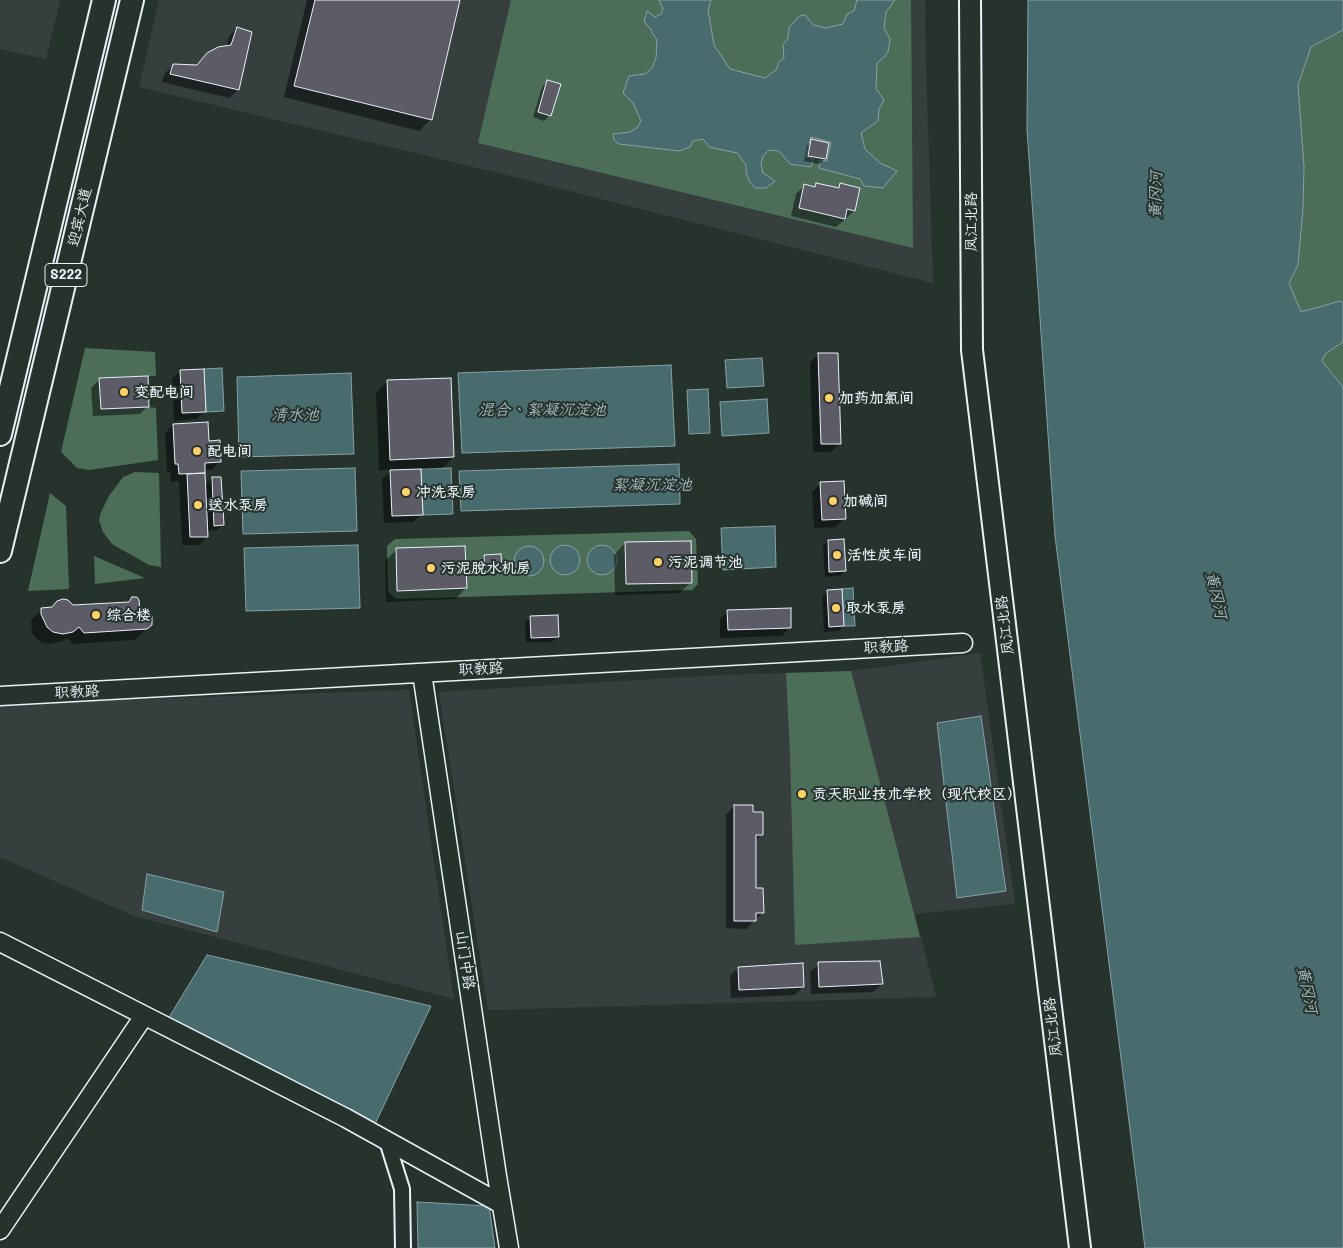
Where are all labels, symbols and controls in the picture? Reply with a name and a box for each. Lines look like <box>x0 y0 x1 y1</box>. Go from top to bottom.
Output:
water label: 黄冈河 <box>1146 171 1166 219</box>
street label: 迎宾大道 <box>64 186 96 248</box>
street label: 凤江北路 <box>962 192 980 252</box>
road number: S222 <box>45 264 87 286</box>
place label: 变配电间 <box>134 383 194 401</box>
marker: 变配电间 <box>118 386 130 398</box>
place label: 加药加氯间 <box>839 389 914 407</box>
marker: 加药加氯间 <box>823 392 835 404</box>
water label: 混合、絮凝沉淀池 <box>478 400 606 420</box>
water label: 清水池 <box>271 405 319 425</box>
place label: 配电间 <box>207 442 252 460</box>
marker: 配电间 <box>191 445 203 457</box>
water label: 絮凝沉淀池 <box>612 475 692 495</box>
place label: 冲洗泵房 <box>416 483 476 501</box>
marker: 冲洗泵房 <box>400 486 412 498</box>
place label: 加碱间 <box>843 492 888 510</box>
marker: 加碱间 <box>827 495 839 507</box>
place label: 送水泵房 <box>208 496 268 514</box>
marker: 送水泵房 <box>192 499 204 511</box>
place label: 活性炭车间 <box>847 546 922 564</box>
marker: 活性炭车间 <box>831 549 843 561</box>
place label: 污泥调节池 <box>668 553 743 571</box>
marker: 污泥调节池 <box>652 556 664 568</box>
place label: 污泥脱水机房 <box>441 559 531 577</box>
marker: 污泥脱水机房 <box>425 562 437 574</box>
water label: 黄冈河 <box>1201 569 1231 621</box>
street label: 凤江北路 <box>992 594 1018 656</box>
place label: 取水泵房 <box>846 599 906 617</box>
marker: 取水泵房 <box>830 602 842 614</box>
place label: 综合楼 <box>106 606 151 624</box>
marker: 综合楼 <box>90 609 102 621</box>
street label: 职教路 <box>863 637 909 657</box>
street label: 职教路 <box>458 659 504 679</box>
street label: 职教路 <box>54 682 100 702</box>
place label: 贡天职业技术学校（现代校区） <box>812 785 1022 803</box>
marker: 贡天职业技术学校（现代校区） <box>796 788 808 800</box>
street label: 山门中路 <box>452 929 478 991</box>
water label: 黄冈河 <box>1293 965 1321 1015</box>
street label: 凤江北路 <box>1040 996 1066 1058</box>

